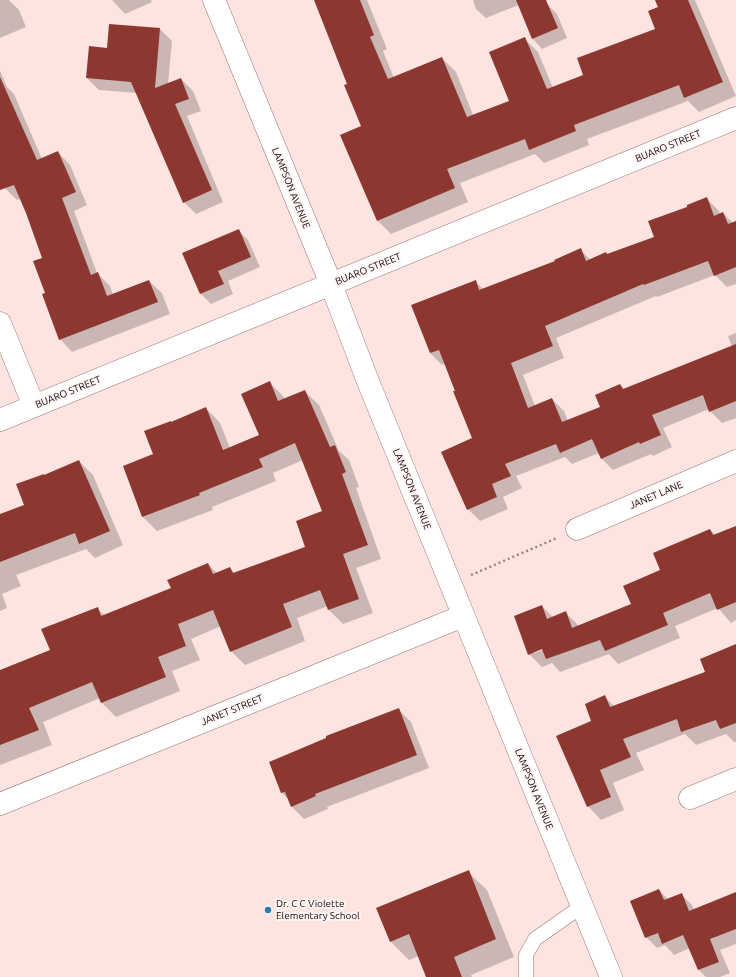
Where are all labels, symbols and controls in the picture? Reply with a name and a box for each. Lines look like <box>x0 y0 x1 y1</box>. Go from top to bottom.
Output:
street label: BUARO STREET <box>633 127 703 165</box>
street label: LAMPSON AVENUE <box>269 146 313 230</box>
street label: BUARO STREET <box>333 250 403 288</box>
street label: BUARO STREET <box>33 373 103 411</box>
street label: LAMPSON AVENUE <box>390 447 434 531</box>
street label: JANET LANE <box>628 478 684 512</box>
street label: JANET STREET <box>199 692 265 728</box>
street label: LAMPSON AVENUE <box>512 747 556 831</box>
place label: Dr. C C Violette Elementary School <box>276 898 360 922</box>
marker: Dr. C C Violette Elementary School <box>263 905 273 915</box>

